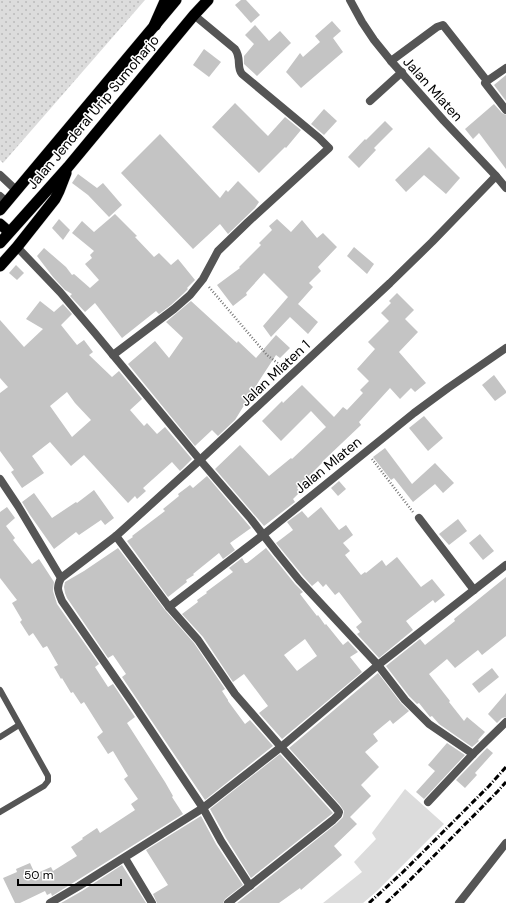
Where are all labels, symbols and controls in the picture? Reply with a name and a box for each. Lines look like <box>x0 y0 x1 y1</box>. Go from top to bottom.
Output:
street label: Jalan Jenderal Urip Sumoharjo <box>23 31 163 193</box>
street label: Jalan Mlaten <box>399 53 467 125</box>
street label: Jalan Mlaten 1 <box>236 336 314 410</box>
street label: Jalan Mlaten <box>291 433 365 497</box>
scale bar <box>18 861 121 887</box>
text: 50 m <box>24 867 53 883</box>

